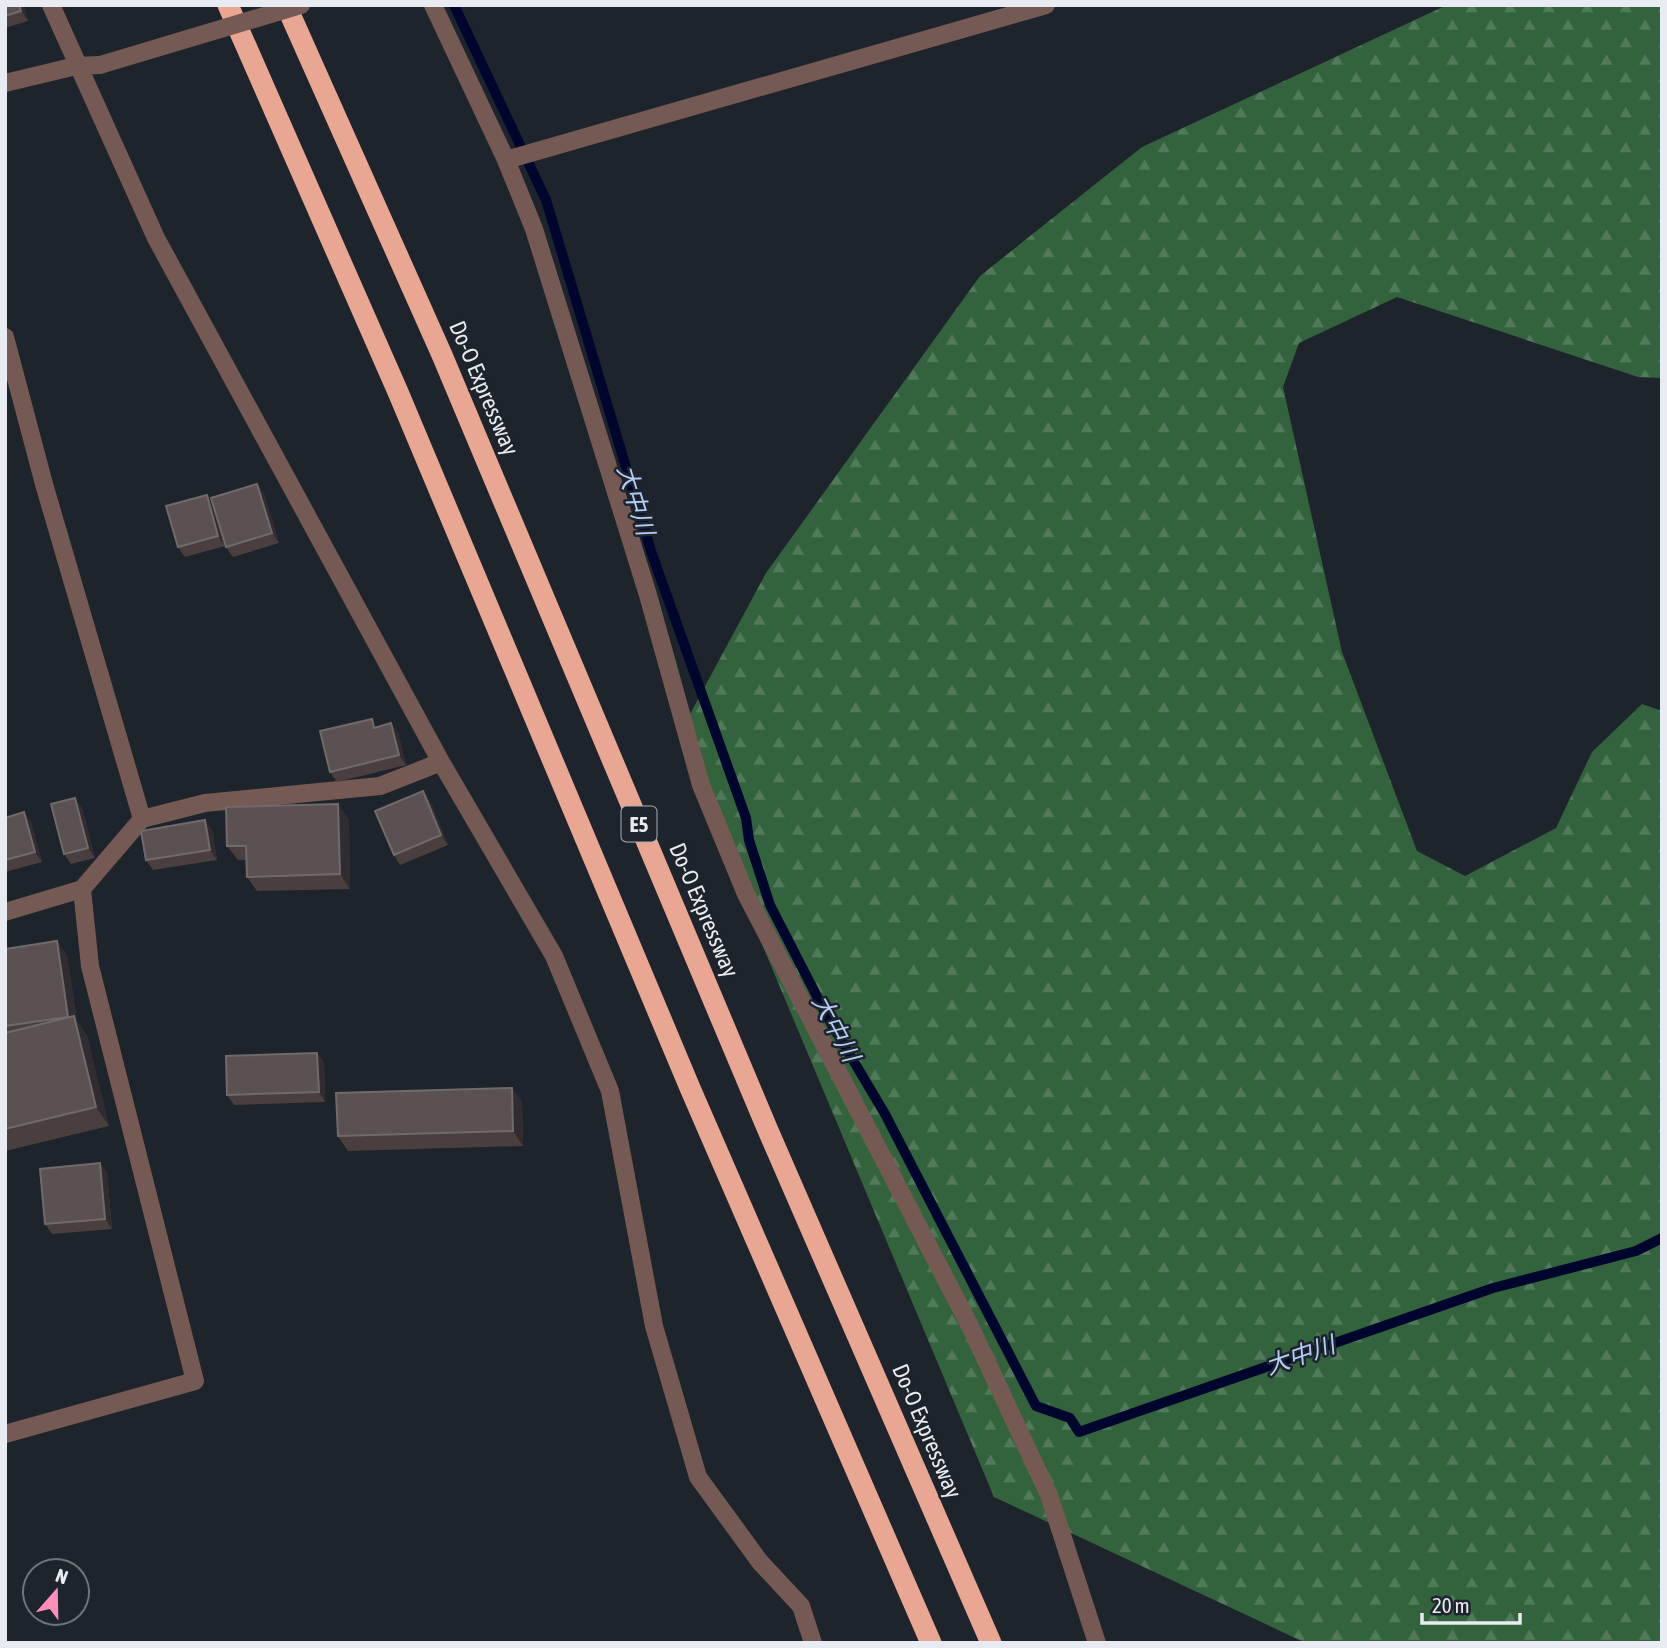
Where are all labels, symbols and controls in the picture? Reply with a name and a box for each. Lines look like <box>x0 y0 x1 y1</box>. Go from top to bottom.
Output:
street label: Do-O Expressway <box>444 317 524 459</box>
water label: 大中川 <box>613 462 660 541</box>
road number: E5 <box>622 806 656 842</box>
street label: Do-O Expressway <box>664 839 744 981</box>
water label: 大中川 <box>807 990 866 1069</box>
water label: 大中川 <box>1262 1330 1341 1379</box>
street label: Do-O Expressway <box>887 1360 967 1502</box>
north arrow <box>21 1557 91 1627</box>
text: N <box>53 1564 71 1588</box>
scale bar <box>1422 1582 1520 1626</box>
text: 20 m <box>1432 1593 1470 1617</box>

